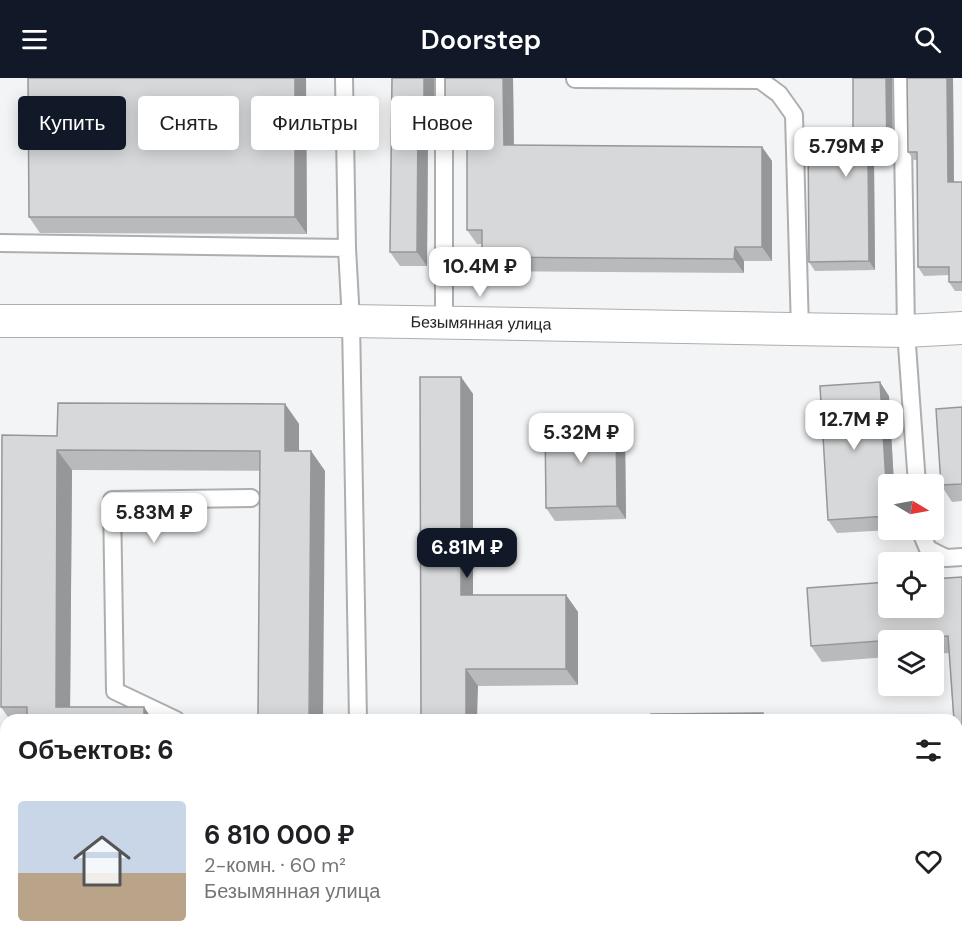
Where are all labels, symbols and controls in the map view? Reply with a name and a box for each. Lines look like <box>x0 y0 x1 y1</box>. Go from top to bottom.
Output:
text: Doorstep <box>421 22 541 57</box>
icon: menu <box>18 23 51 56</box>
icon: search <box>911 23 944 56</box>
chip: Купить <box>18 96 126 150</box>
chip: Снять <box>138 96 239 150</box>
chip: Фильтры <box>251 96 379 150</box>
chip: Новое <box>391 96 494 150</box>
pin: 5.79M ₽ <box>791 127 901 178</box>
text: 5.79M ₽ <box>808 133 884 159</box>
pin: 10.4M ₽ <box>425 247 535 298</box>
text: 10.4M ₽ <box>443 253 517 279</box>
street label: Безымянная улица <box>410 311 552 335</box>
pin: 12.7M ₽ <box>799 400 909 451</box>
text: 12.7M ₽ <box>819 406 889 432</box>
pin: 5.32M ₽ <box>526 413 636 464</box>
text: 5.32M ₽ <box>543 419 619 445</box>
north arrow <box>878 474 944 540</box>
map controls <box>878 474 944 696</box>
pin: 5.83M ₽ <box>99 493 209 544</box>
text: 5.83M ₽ <box>115 499 193 525</box>
pin: 6.81M ₽ <box>412 528 522 579</box>
text: 6.81M ₽ <box>431 534 503 560</box>
button: locate <box>878 552 944 618</box>
button: layers <box>878 630 944 696</box>
text: Объектов: 6 <box>18 733 174 767</box>
icon: filters <box>912 734 945 767</box>
text: 6 810 000 ₽ <box>204 818 354 852</box>
icon: home <box>66 825 138 897</box>
icon: heart <box>912 845 945 878</box>
text: 2-комн. · 60 m² <box>204 852 346 878</box>
text: Безымянная улица <box>204 878 380 904</box>

